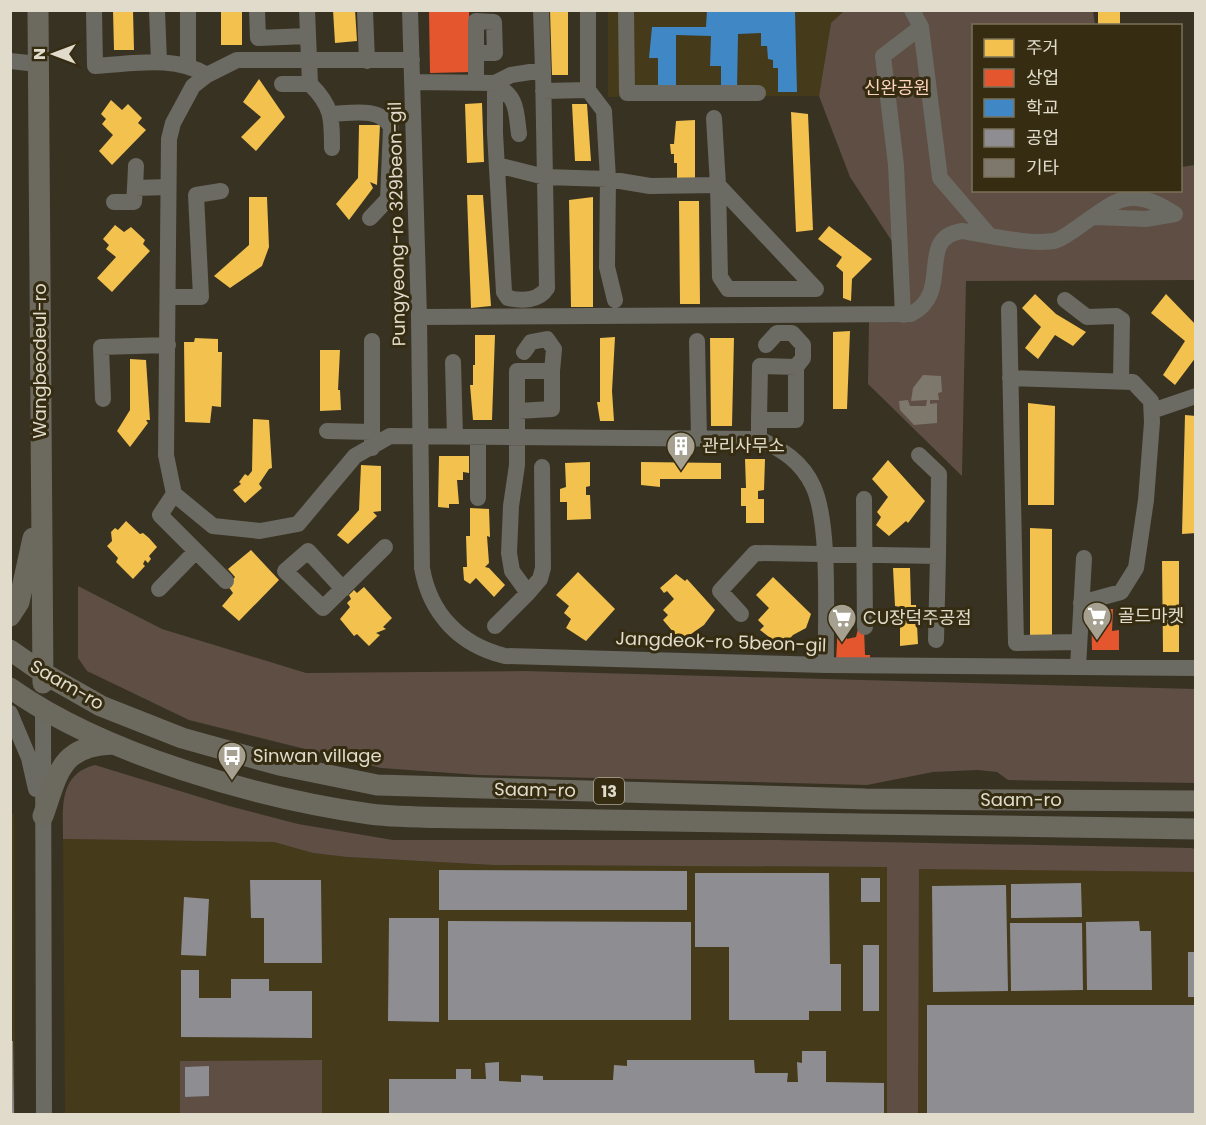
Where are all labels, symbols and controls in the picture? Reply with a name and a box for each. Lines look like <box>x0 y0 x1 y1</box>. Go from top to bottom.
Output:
north arrow <box>24 24 84 84</box>
legend <box>972 24 1182 192</box>
text: 주거 <box>1026 35 1059 60</box>
text: N <box>28 48 51 60</box>
text: 상업 <box>1026 65 1059 90</box>
park label: 신완공원 <box>864 75 930 100</box>
text: 학교 <box>1026 95 1059 120</box>
street label: Pungyeong-ro 329beon-gil <box>382 101 411 347</box>
text: 공업 <box>1026 125 1059 150</box>
text: 기타 <box>1026 155 1060 180</box>
street label: Wangbeodeul-ro <box>27 283 52 439</box>
building icon: 관리사무소 <box>665 430 697 472</box>
place label: 관리사무소 <box>702 433 785 458</box>
supermarket icon: 골드마켓 <box>1081 600 1113 642</box>
supermarket icon: CU장덕주공점 <box>826 602 858 644</box>
place label: 골드마켓 <box>1118 603 1184 628</box>
place label: CU장덕주공점 <box>863 605 972 630</box>
street label: Jangdeok-ro 5beon-gil <box>615 625 827 658</box>
street label: Saam-ro <box>26 653 109 716</box>
bus stop icon: Sinwan village <box>216 740 248 782</box>
place label: Sinwan village <box>253 743 382 768</box>
street label: Saam-ro <box>494 776 576 803</box>
road number: 13 <box>594 778 624 804</box>
street label: Saam-ro <box>980 787 1062 812</box>

